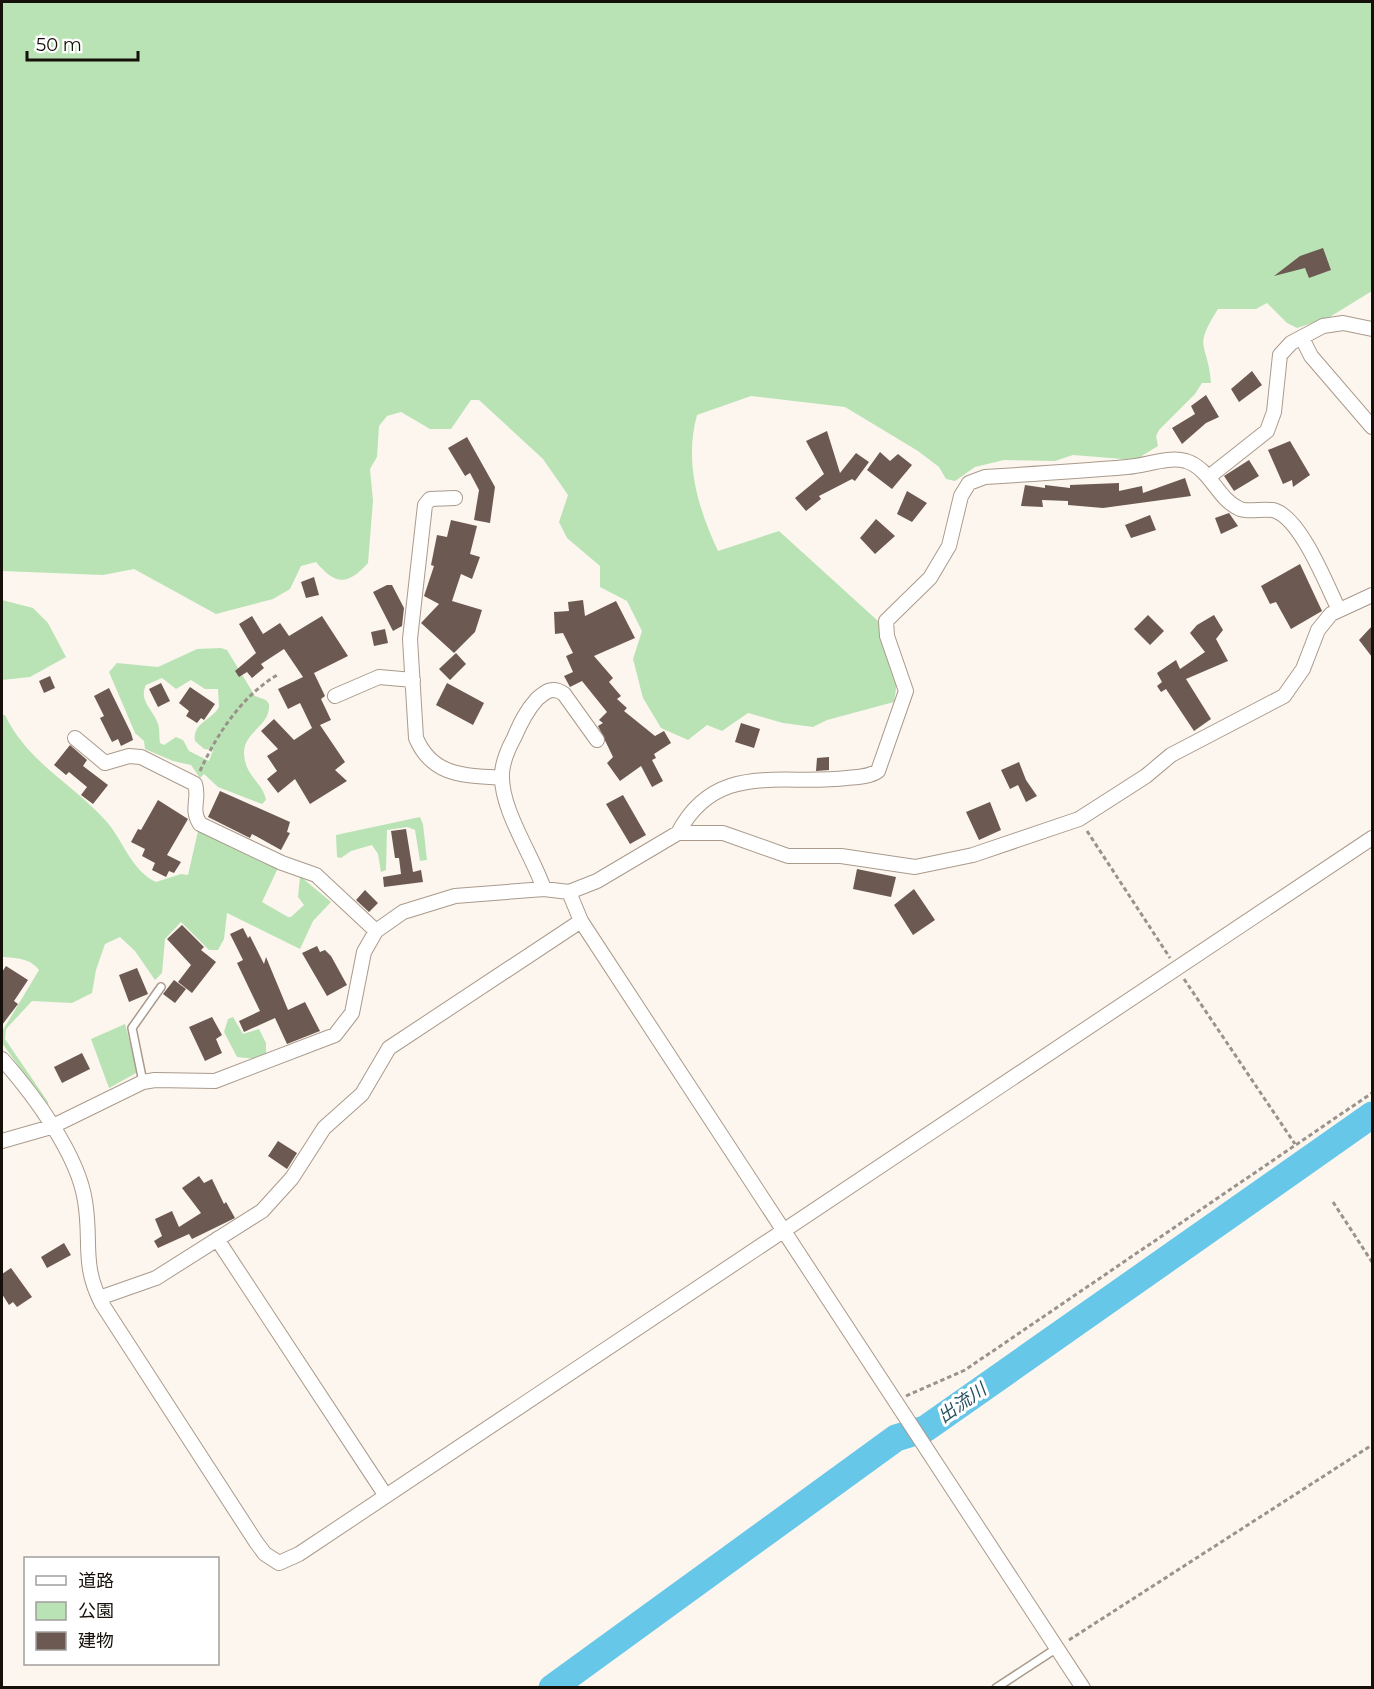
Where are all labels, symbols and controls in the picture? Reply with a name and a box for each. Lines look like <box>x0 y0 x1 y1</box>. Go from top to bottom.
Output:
scale bar <box>27 24 138 62</box>
text: 50 m <box>36 34 82 56</box>
water label: 出流川 <box>934 1377 992 1427</box>
legend <box>24 1557 219 1665</box>
text: 道路 <box>78 1570 114 1592</box>
text: 公園 <box>78 1600 114 1622</box>
text: 建物 <box>78 1630 114 1652</box>

